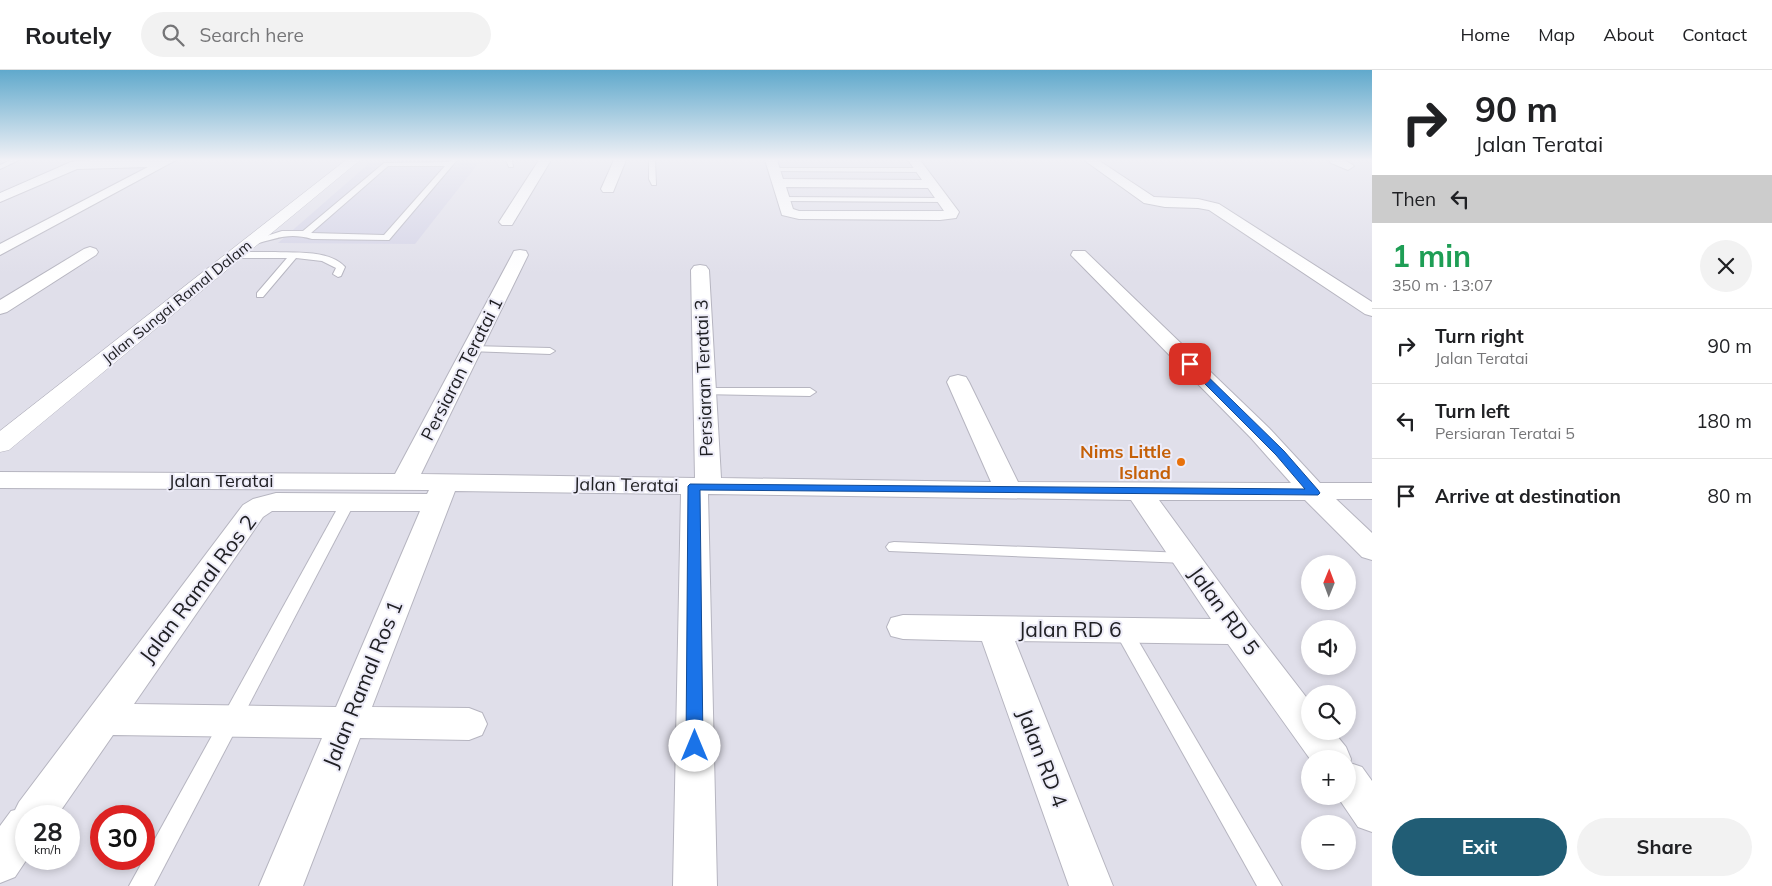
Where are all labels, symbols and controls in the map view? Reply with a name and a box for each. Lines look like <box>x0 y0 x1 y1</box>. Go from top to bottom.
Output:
search box <box>141 12 491 57</box>
text: Routely <box>25 20 111 50</box>
icon: search <box>159 21 187 49</box>
text: Search here <box>199 23 304 47</box>
text: Home <box>1460 23 1510 46</box>
text: Map <box>1538 23 1575 46</box>
text: About <box>1603 23 1654 46</box>
text: Contact <box>1682 23 1747 46</box>
text: 90 m <box>1475 87 1558 131</box>
icon: right <box>1392 90 1457 155</box>
text: Jalan Teratai <box>1475 130 1603 158</box>
icon: left <box>1446 185 1474 213</box>
text: Then <box>1392 187 1436 211</box>
street label: Jalan Sungai Ramal Dalam <box>98 236 255 368</box>
text: 1 min <box>1392 237 1471 275</box>
button: close <box>1700 240 1752 292</box>
text: 350 m · 13:07 <box>1392 275 1493 295</box>
street label: Persiaran Teratai 1 <box>416 293 508 444</box>
street label: Persiaran Teratai 3 <box>689 299 718 457</box>
text: Turn right <box>1435 324 1524 348</box>
icon: right <box>1392 332 1420 360</box>
text: 90 m <box>1708 334 1752 358</box>
pin <box>1169 343 1211 385</box>
text: Jalan Teratai <box>1435 348 1528 368</box>
icon: arrive <box>1176 350 1204 378</box>
text: Turn left <box>1435 399 1510 423</box>
icon: left <box>1392 407 1420 435</box>
text: 180 m <box>1696 409 1752 433</box>
text: Persiaran Teratai 5 <box>1435 423 1575 443</box>
place label: Nims Little Island <box>1080 440 1171 484</box>
marker: Nims Little Island <box>1175 456 1187 468</box>
street label: Jalan Teratai <box>169 469 273 492</box>
street label: Jalan Teratai <box>573 472 679 497</box>
icon: arrive <box>1392 482 1420 510</box>
text: Arrive at destination <box>1435 484 1621 508</box>
text: 80 m <box>1708 484 1752 508</box>
street label: Jalan Ramal Ros 2 <box>133 509 261 667</box>
north arrow <box>1301 555 1356 610</box>
map controls <box>1301 555 1356 870</box>
street label: Jalan RD 5 <box>1184 561 1266 660</box>
street label: Jalan Ramal Ros 1 <box>317 596 408 771</box>
street label: Jalan RD 6 <box>1018 616 1122 642</box>
button: sound <box>1301 620 1356 675</box>
button: search <box>1301 685 1356 740</box>
street label: Jalan RD 4 <box>1012 705 1074 811</box>
position arrow <box>668 719 720 771</box>
button: + <box>1301 750 1356 805</box>
speed limit sign: 30 <box>90 805 155 870</box>
button: − <box>1301 815 1356 870</box>
text: 28 <box>32 816 63 847</box>
button: Exit <box>1392 818 1567 876</box>
button: Share <box>1577 818 1752 876</box>
text: km/h <box>34 842 61 857</box>

